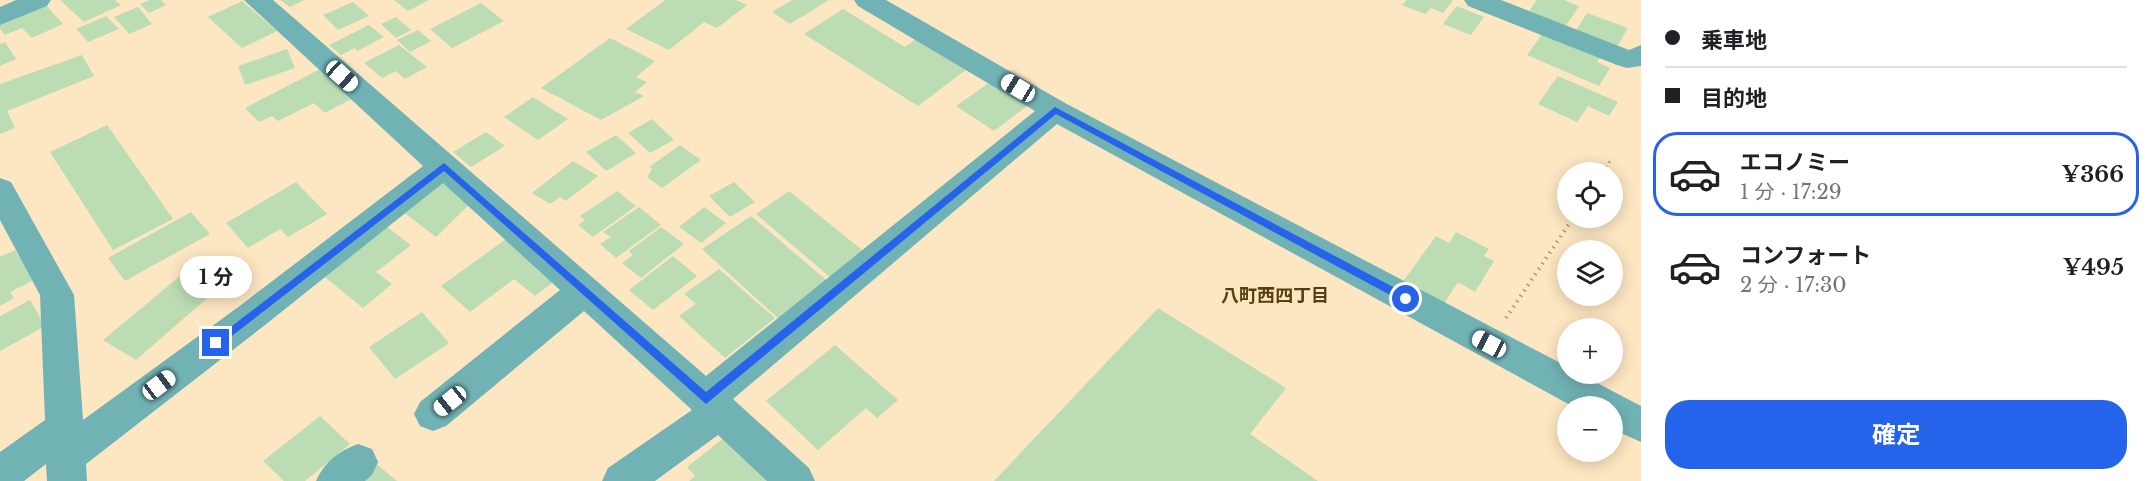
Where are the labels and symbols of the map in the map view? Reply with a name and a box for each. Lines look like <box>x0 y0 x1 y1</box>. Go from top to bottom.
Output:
car <box>323 57 361 95</box>
car <box>998 71 1038 105</box>
callout: 1 分 <box>180 256 252 298</box>
district label: 八町西四丁目 <box>1221 285 1329 307</box>
route start <box>1392 285 1419 312</box>
car <box>1469 328 1509 360</box>
route end <box>202 329 229 356</box>
car <box>139 367 179 403</box>
car <box>430 383 470 419</box>

